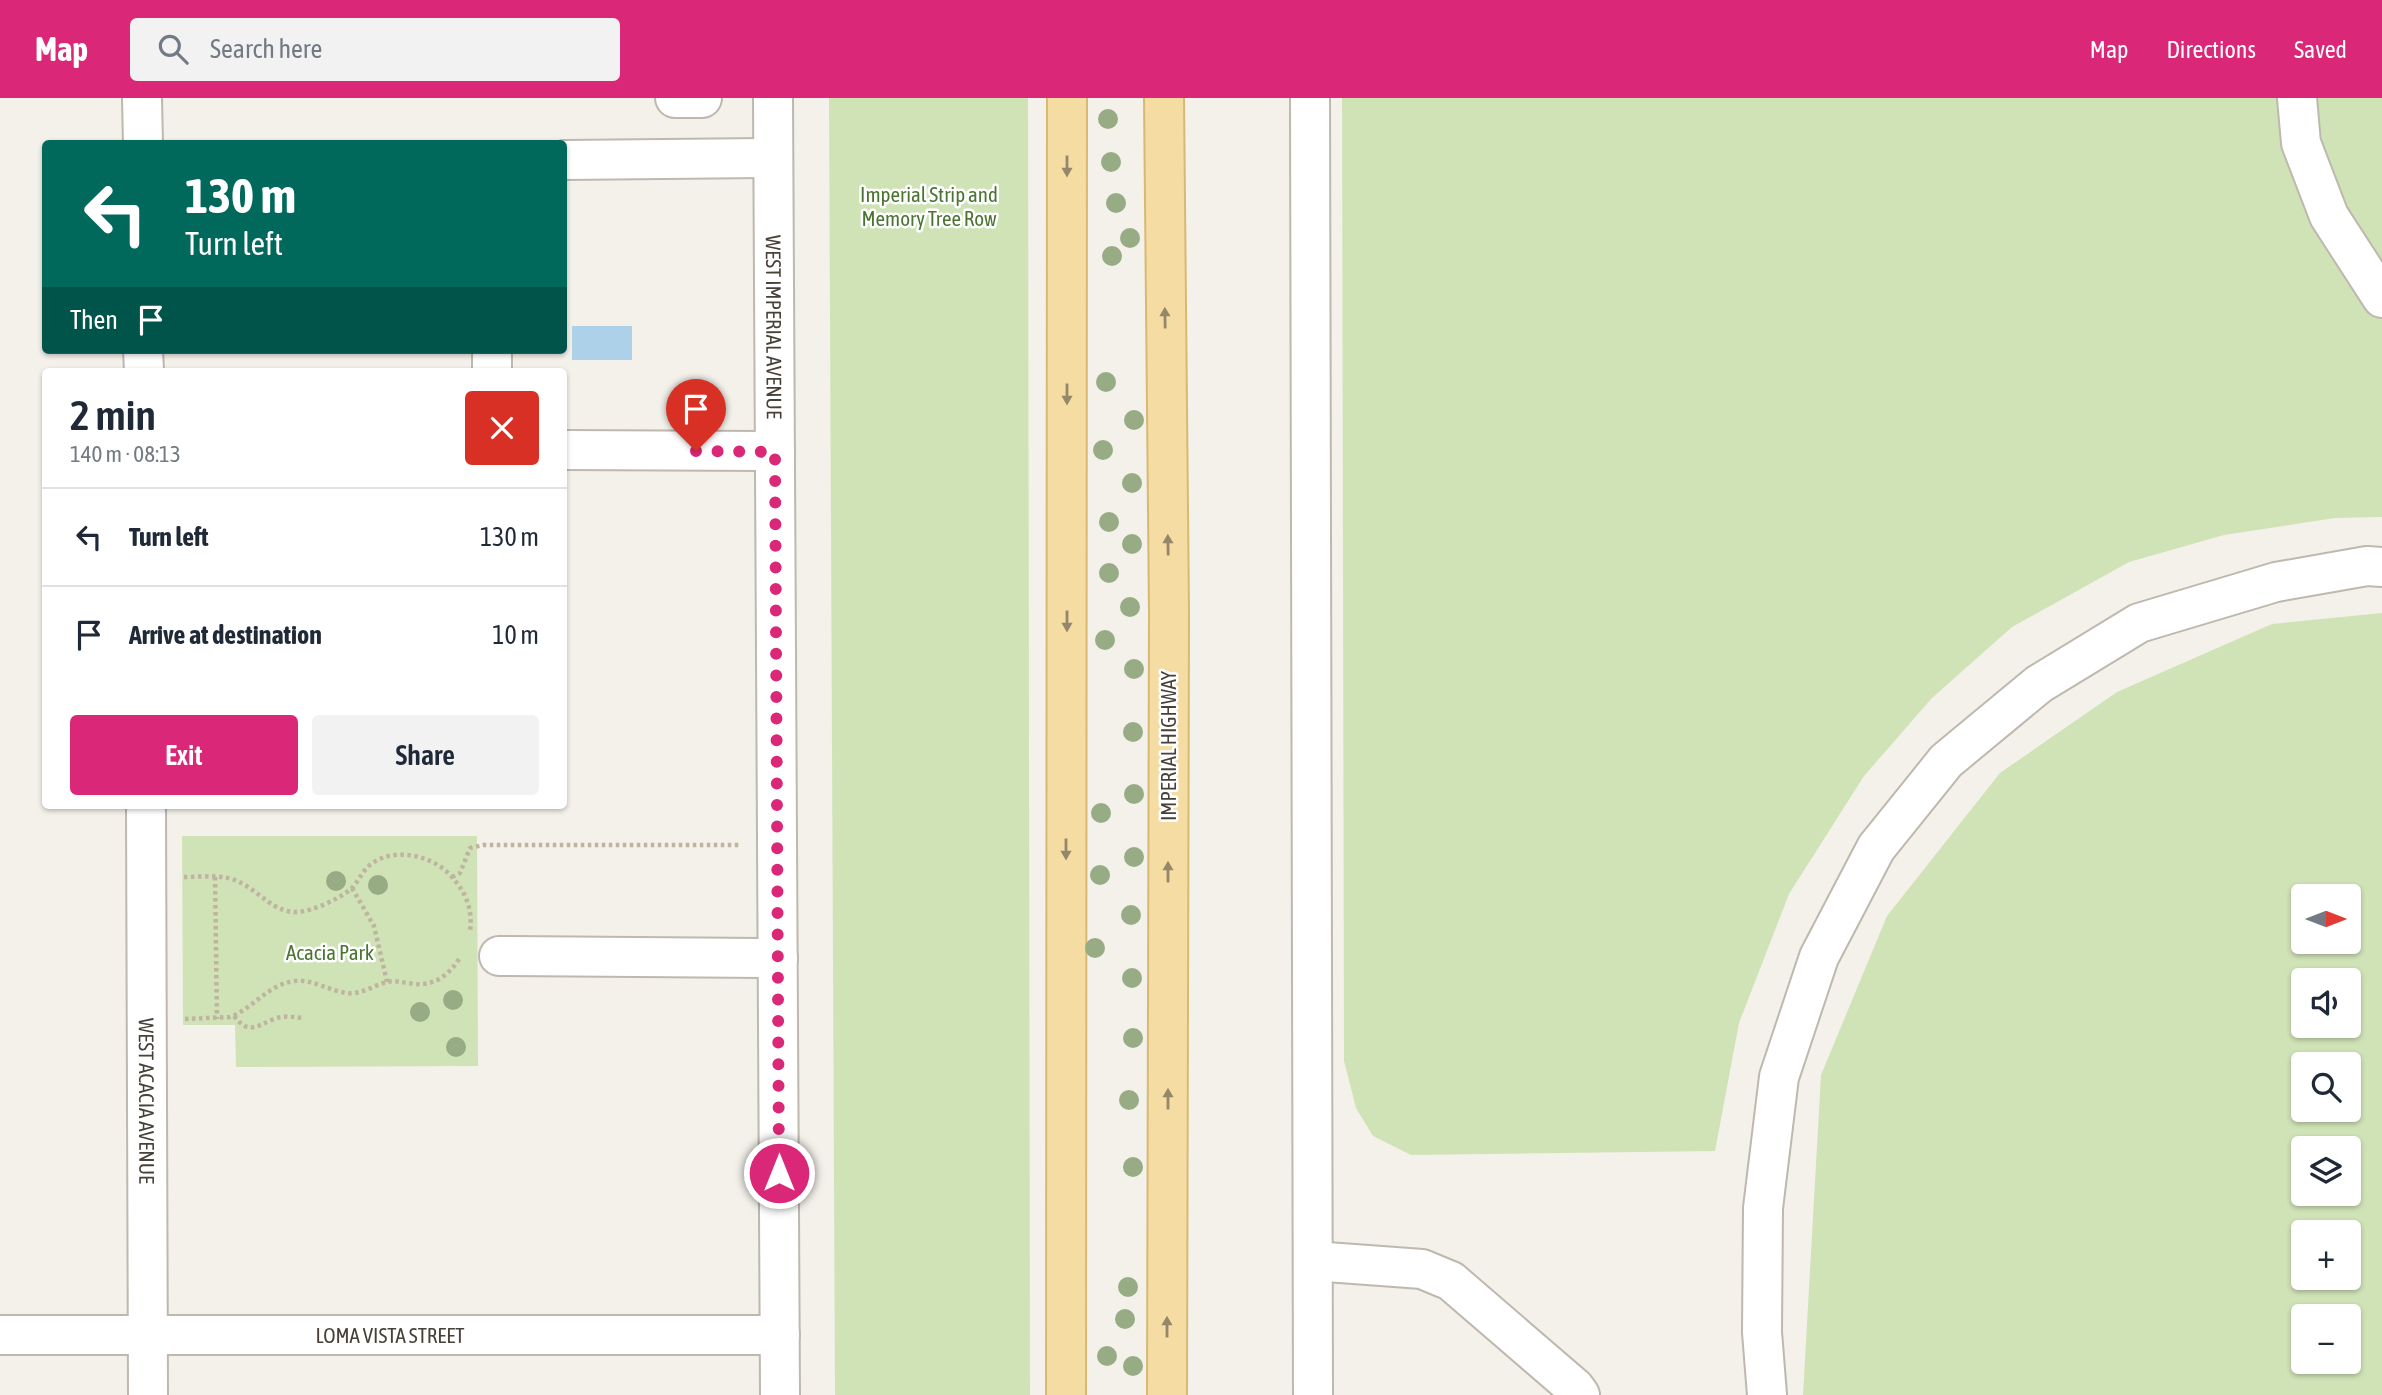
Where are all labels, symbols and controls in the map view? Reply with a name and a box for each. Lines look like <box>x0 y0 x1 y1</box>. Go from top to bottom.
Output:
search box <box>130 18 620 81</box>
text: Map <box>35 30 88 68</box>
icon: search <box>154 30 192 68</box>
text: Search here <box>210 34 322 64</box>
text: Map <box>2090 36 2128 63</box>
text: Directions <box>2166 36 2256 63</box>
text: Saved <box>2294 36 2347 63</box>
one-way arrow <box>1061 155 1073 177</box>
text: 130 m <box>185 167 296 223</box>
icon: left <box>70 168 161 259</box>
park label: Imperial Strip and Memory Tree Row <box>860 182 998 230</box>
text: Turn left <box>185 225 283 262</box>
street label: WEST IMPERIAL AVENUE <box>762 235 787 419</box>
icon: arrive <box>132 301 170 339</box>
text: Then <box>70 305 118 335</box>
one-way arrow <box>1159 306 1171 328</box>
pin <box>666 379 726 451</box>
one-way arrow <box>1061 383 1073 405</box>
icon: arrive <box>677 390 715 428</box>
text: 2 min <box>70 391 156 439</box>
button: close <box>465 391 539 465</box>
text: 140 m · 08:13 <box>70 441 181 467</box>
icon: left <box>70 518 108 556</box>
text: Turn left <box>129 522 209 552</box>
text: 130 m <box>480 522 539 552</box>
one-way arrow <box>1162 534 1174 556</box>
one-way arrow <box>1061 610 1073 632</box>
icon: arrive <box>70 616 108 654</box>
text: Arrive at destination <box>129 620 322 650</box>
text: 10 m <box>492 620 539 650</box>
street label: IMPERIAL HIGHWAY <box>1156 670 1180 821</box>
button: Exit <box>70 715 298 795</box>
button: Share <box>312 715 539 795</box>
one-way arrow <box>1060 838 1072 860</box>
one-way arrow <box>1162 861 1174 883</box>
north arrow <box>2291 884 2361 954</box>
map controls <box>2291 884 2361 1374</box>
park label: Acacia Park <box>286 940 374 964</box>
button: sound <box>2291 968 2361 1038</box>
street label: WEST ACACIA AVENUE <box>135 1018 159 1184</box>
button: search <box>2291 1052 2361 1122</box>
one-way arrow <box>1162 1088 1174 1110</box>
position arrow <box>742 1136 816 1210</box>
button: layers <box>2291 1136 2361 1206</box>
button: + <box>2291 1220 2361 1290</box>
button: − <box>2291 1304 2361 1374</box>
one-way arrow <box>1161 1316 1173 1338</box>
street label: LOMA VISTA STREET <box>315 1323 465 1347</box>

